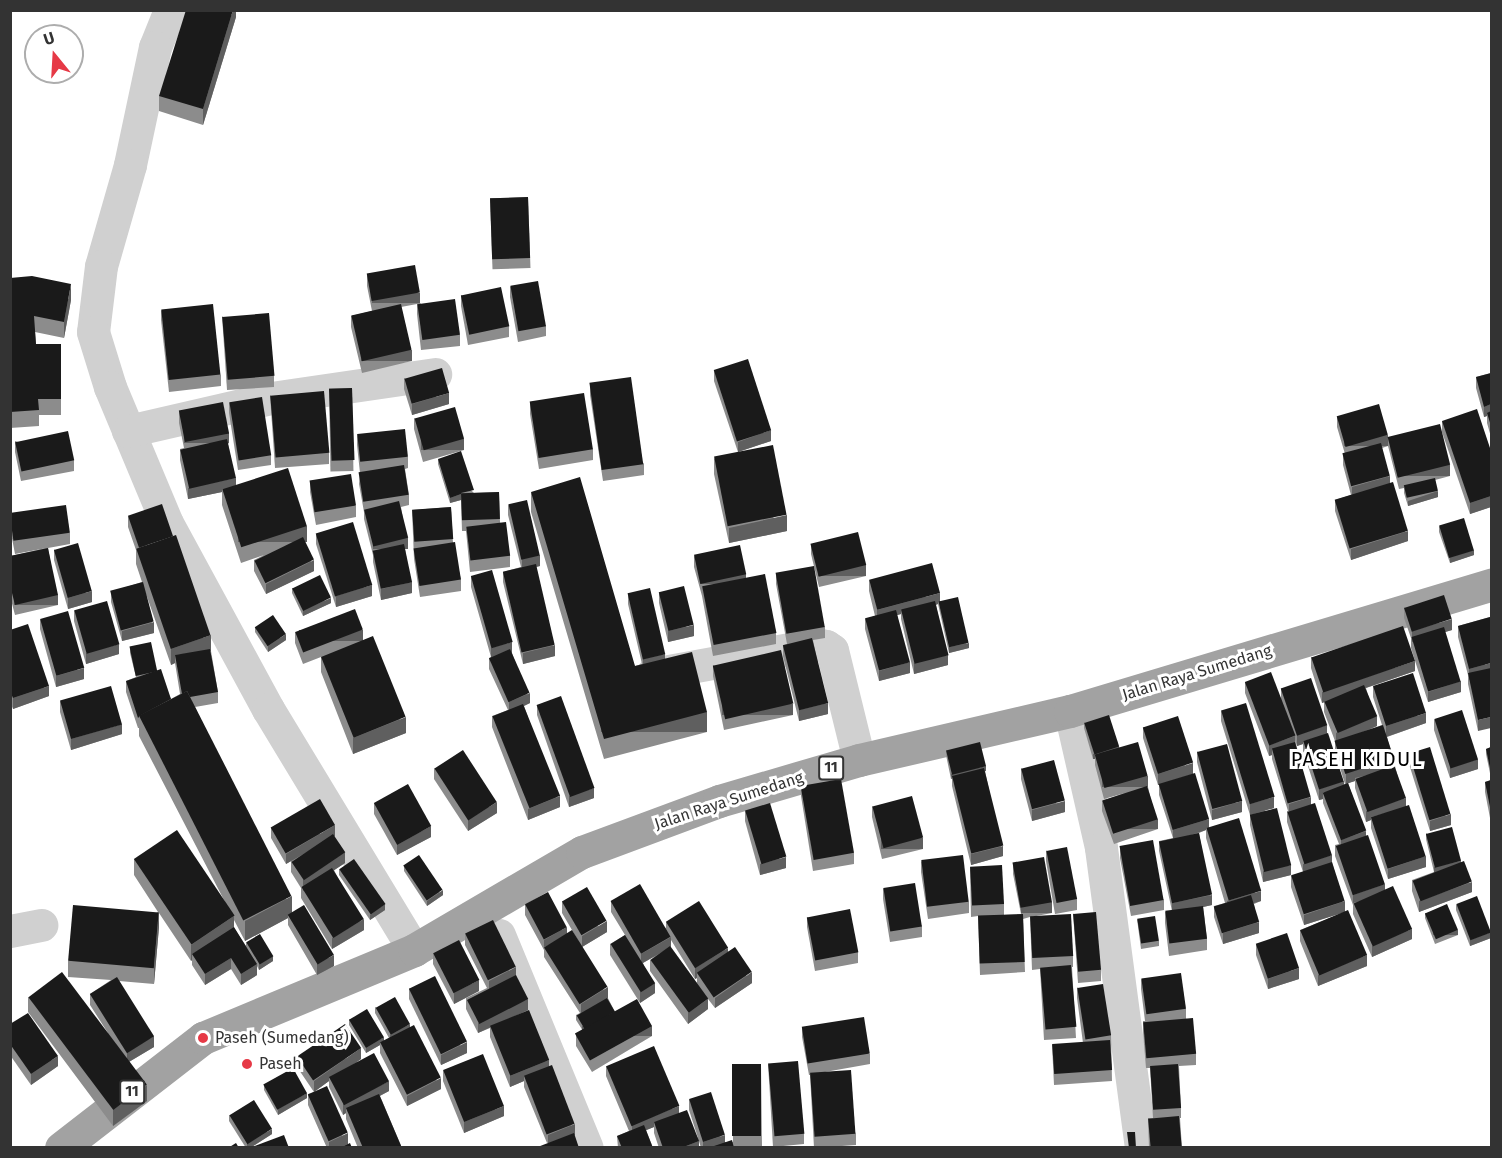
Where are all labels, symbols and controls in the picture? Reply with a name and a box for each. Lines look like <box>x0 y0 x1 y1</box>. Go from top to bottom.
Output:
north arrow <box>24 24 84 84</box>
text: U <box>41 28 57 49</box>
street label: Jalan Raya Sumedang <box>1120 641 1274 705</box>
district label: PASEH KIDUL <box>1291 747 1423 771</box>
road number: 11 <box>818 756 844 780</box>
street label: Jalan Raya Sumedang <box>652 768 806 834</box>
place label: Paseh (Sumedang) <box>215 1028 349 1048</box>
marker: Paseh (Sumedang) <box>196 1031 210 1045</box>
place label: Paseh <box>259 1054 302 1074</box>
marker: Paseh <box>240 1057 254 1071</box>
road number: 11 <box>118 1080 146 1104</box>

